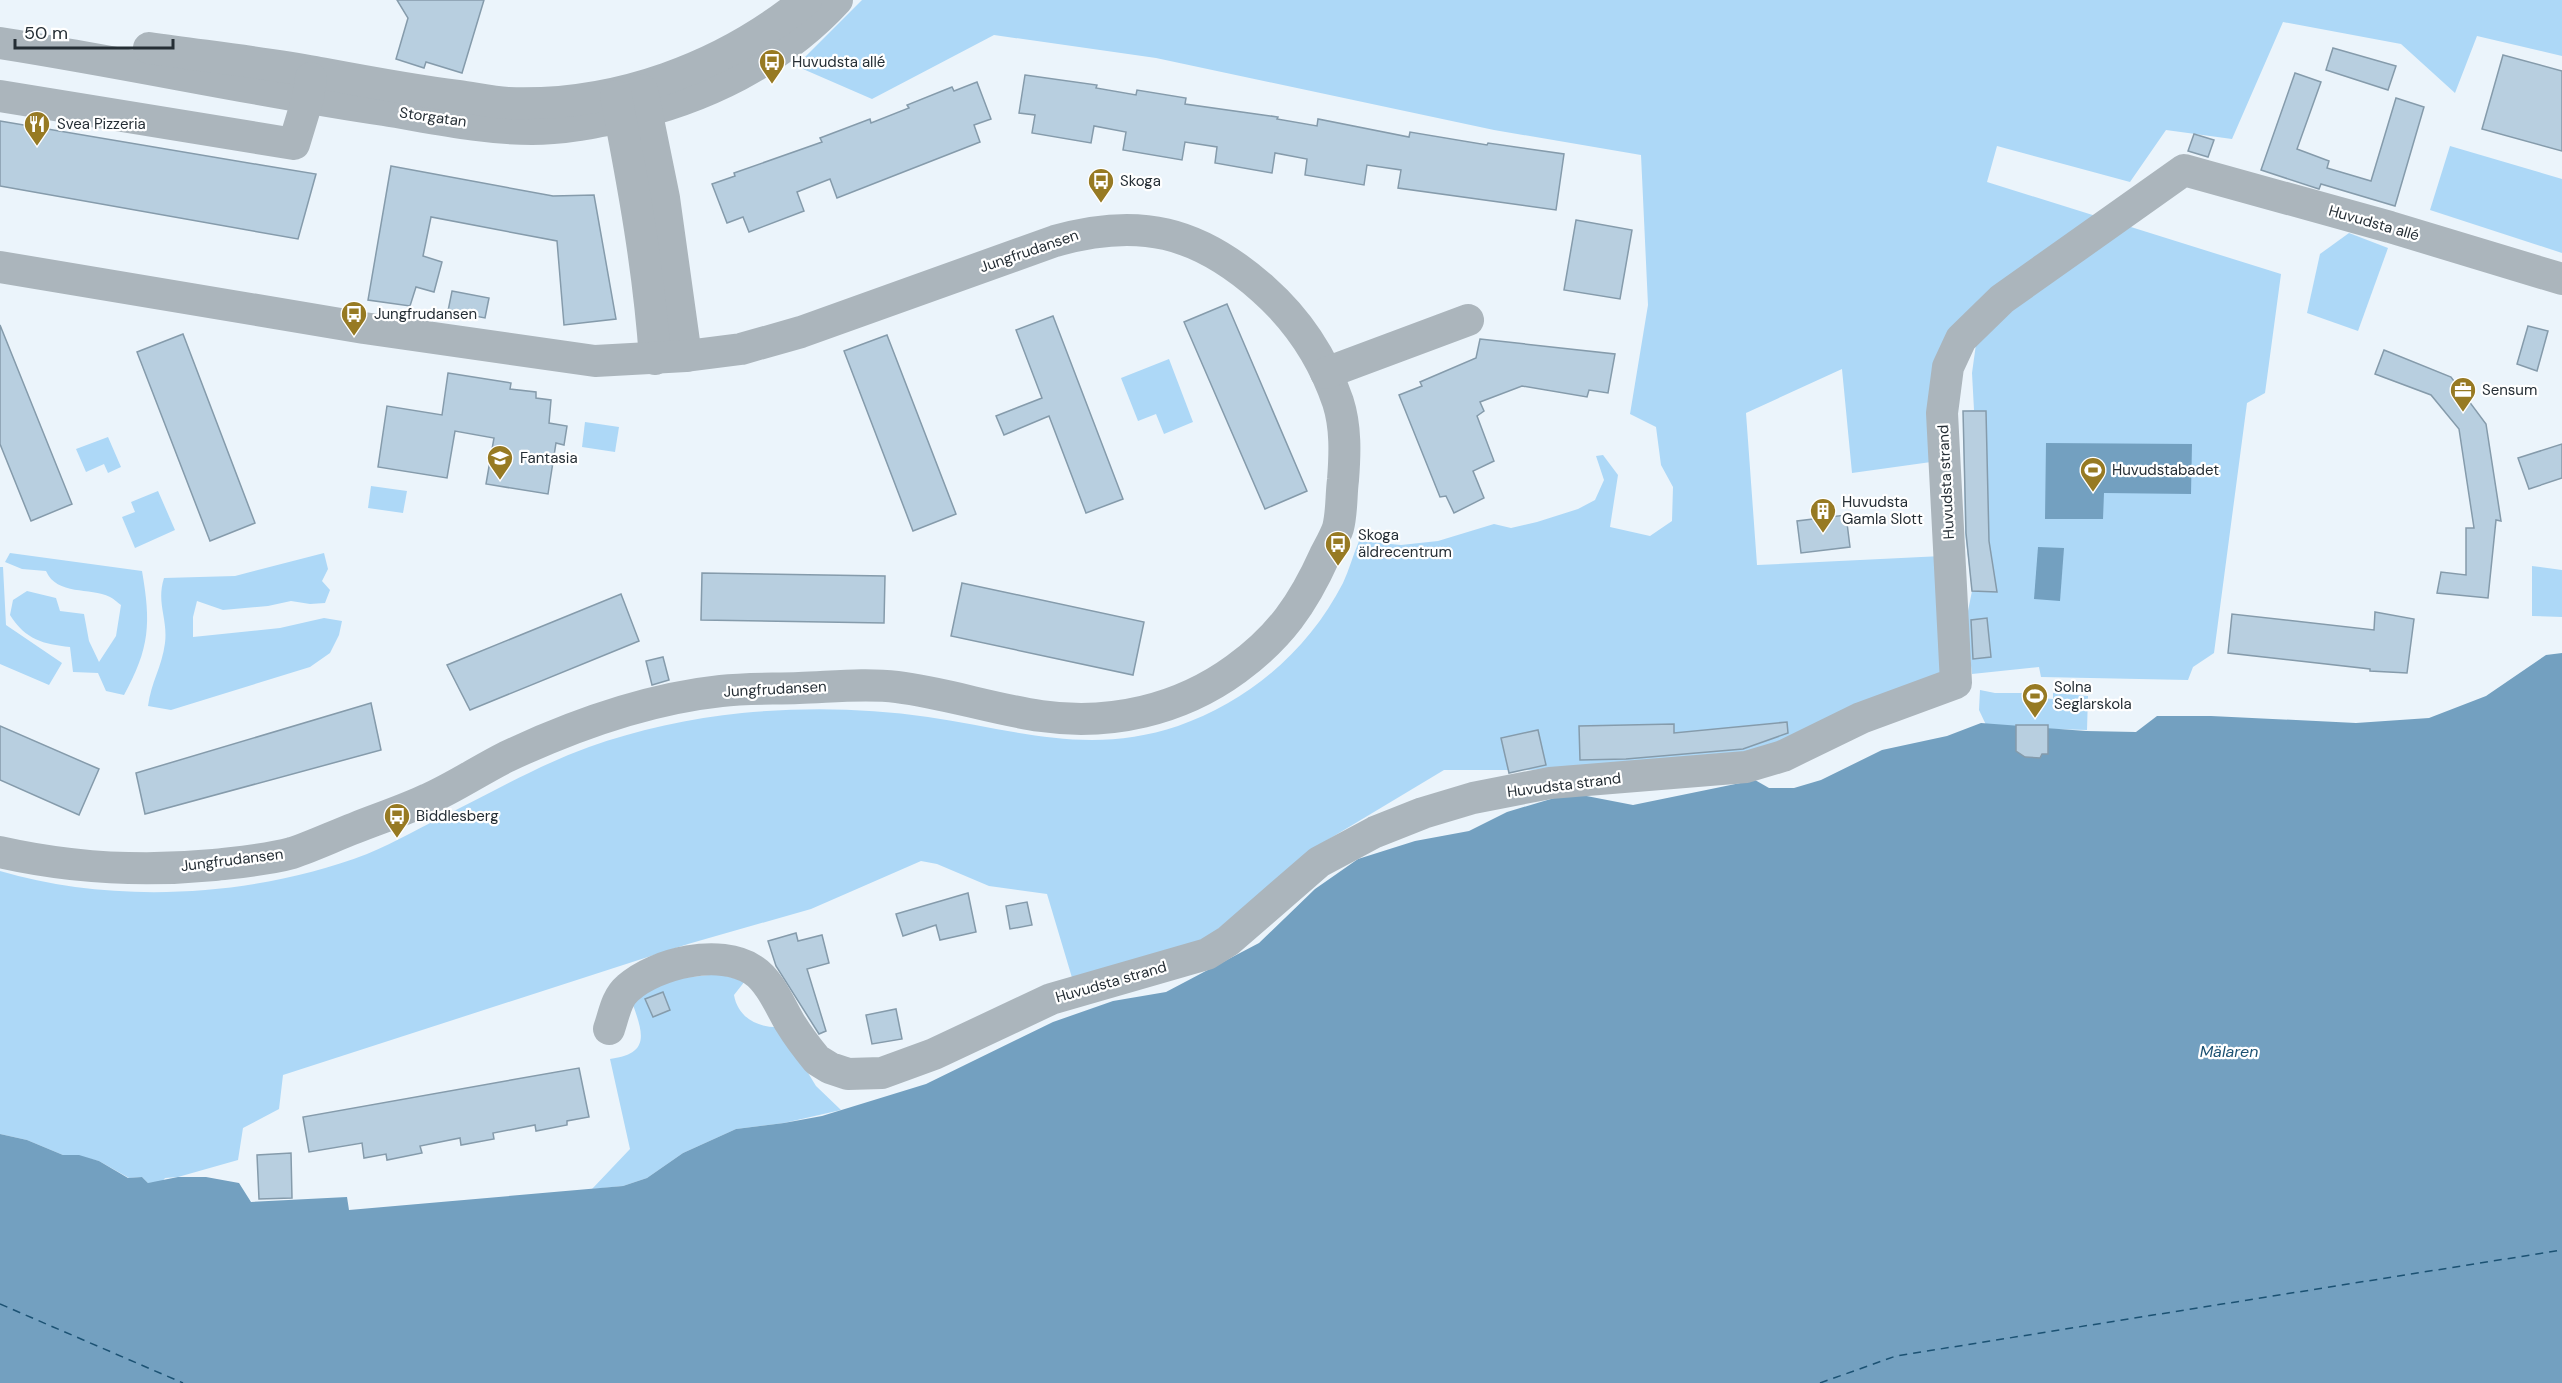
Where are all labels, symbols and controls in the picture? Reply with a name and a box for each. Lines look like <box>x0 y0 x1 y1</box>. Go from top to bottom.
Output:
scale bar <box>15 12 172 50</box>
text: 50 m <box>24 21 68 45</box>
bus stop icon: Huvudsta allé <box>757 47 787 85</box>
place label: Huvudsta allé <box>792 52 885 72</box>
street label: Storgatan <box>398 102 468 132</box>
restaurant icon: Svea Pizzeria <box>22 109 52 147</box>
place label: Svea Pizzeria <box>57 114 146 134</box>
bus stop icon: Skoga <box>1086 166 1116 204</box>
place label: Skoga <box>1120 171 1161 191</box>
street label: Huvudsta allé <box>2326 201 2422 245</box>
street label: Jungfrudansen <box>977 225 1081 277</box>
bus stop icon: Jungfrudansen <box>339 299 369 337</box>
place label: Jungfrudansen <box>374 304 477 324</box>
office icon: Sensum <box>2448 375 2478 413</box>
place label: Sensum <box>2482 380 2537 400</box>
street label: Huvudsta strand <box>1933 424 1959 540</box>
school or university icon: Fantasia <box>485 443 515 481</box>
place label: Fantasia <box>520 448 578 468</box>
sports icon: Huvudstabadet <box>2078 455 2108 493</box>
place label: Huvudstabadet <box>2112 460 2219 480</box>
place label: Huvudsta Gamla Slott <box>1842 492 1923 529</box>
building icon: Huvudsta Gamla Slott <box>1808 496 1838 534</box>
place label: Skoga äldrecentrum <box>1358 525 1452 562</box>
bus stop icon: Skoga äldrecentrum <box>1323 529 1353 567</box>
street label: Jungfrudansen <box>723 676 827 702</box>
place label: Solna Seglarskola <box>2054 677 2132 714</box>
sports icon: Solna Seglarskola <box>2020 681 2050 719</box>
street label: Huvudsta strand <box>1506 768 1622 802</box>
bus stop icon: Biddlesberg <box>382 801 412 839</box>
place label: Biddlesberg <box>416 806 499 826</box>
street label: Jungfrudansen <box>180 844 284 876</box>
street label: Huvudsta strand <box>1053 957 1169 1007</box>
water label: Mälaren <box>2200 1041 2258 1062</box>

